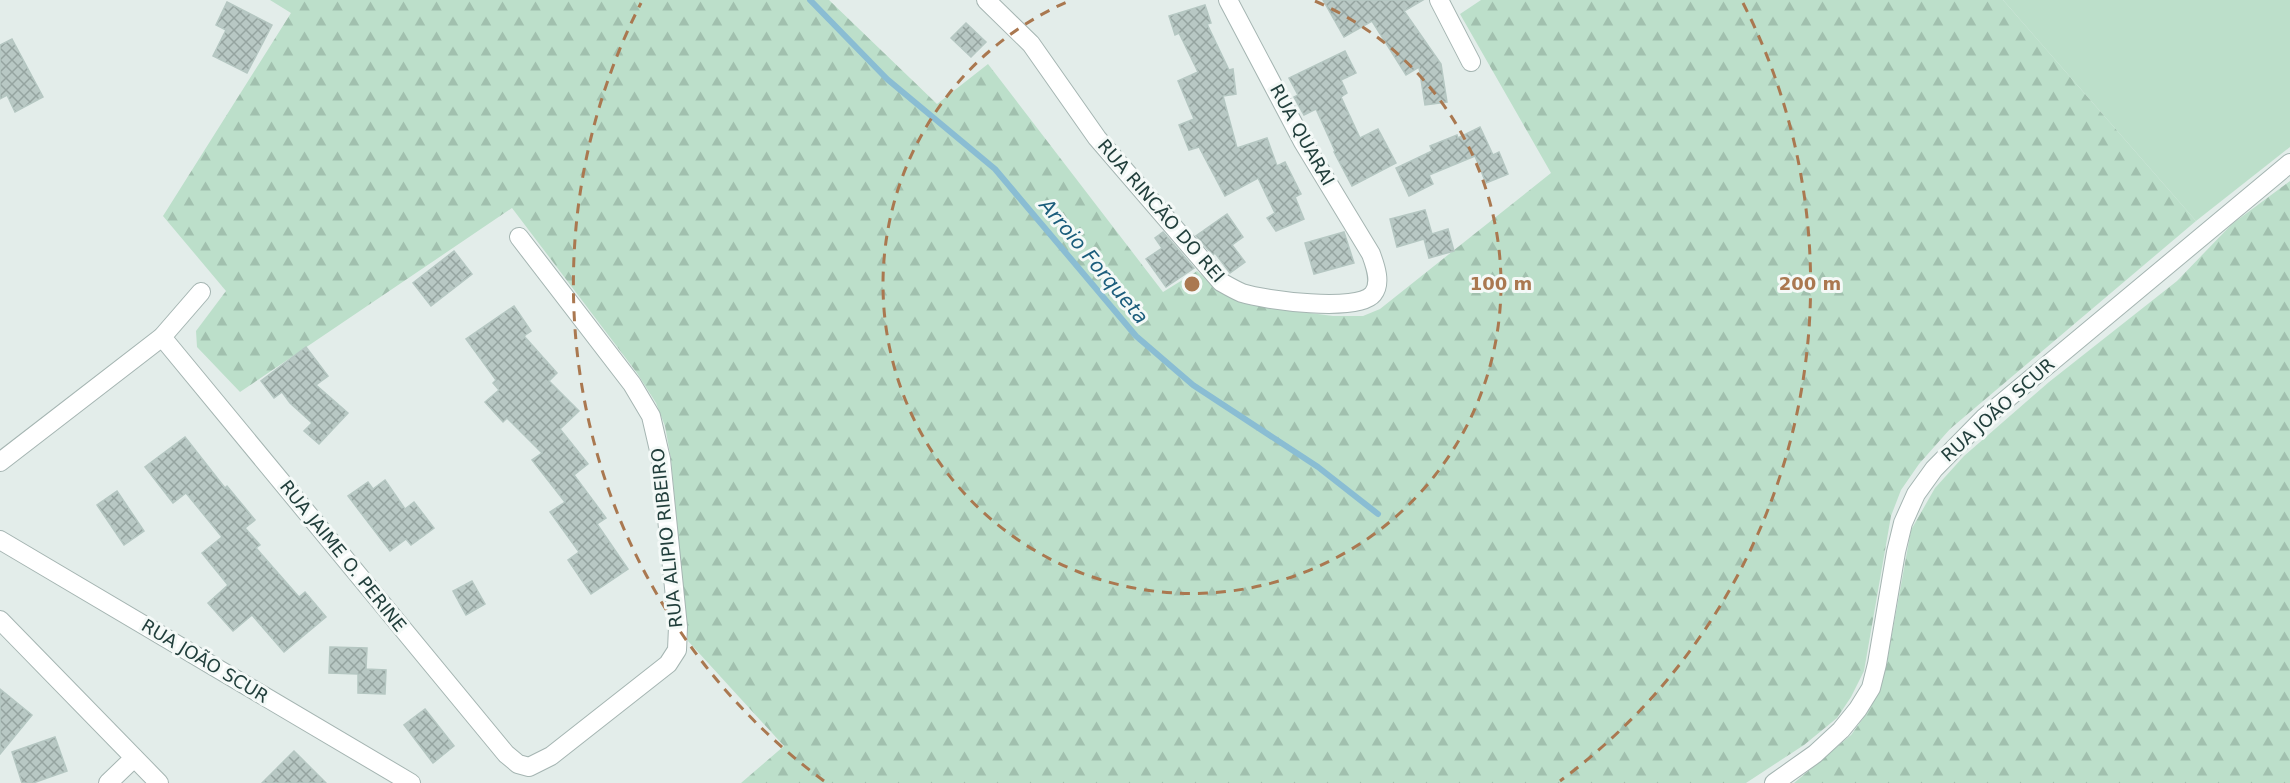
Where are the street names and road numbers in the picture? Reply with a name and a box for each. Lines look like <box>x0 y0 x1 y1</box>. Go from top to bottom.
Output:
street label: RUA QUARAI <box>1266 80 1339 189</box>
street label: RUA RINCÃO DO REI <box>1094 135 1229 286</box>
street label: RUA JOÃO SCUR <box>1937 353 2058 466</box>
street label: RUA ALIPIO RIBEIRO <box>647 447 686 629</box>
street label: RUA JAIME O. PERINE <box>276 476 411 636</box>
street label: RUA JOÃO SCUR <box>138 614 273 707</box>

